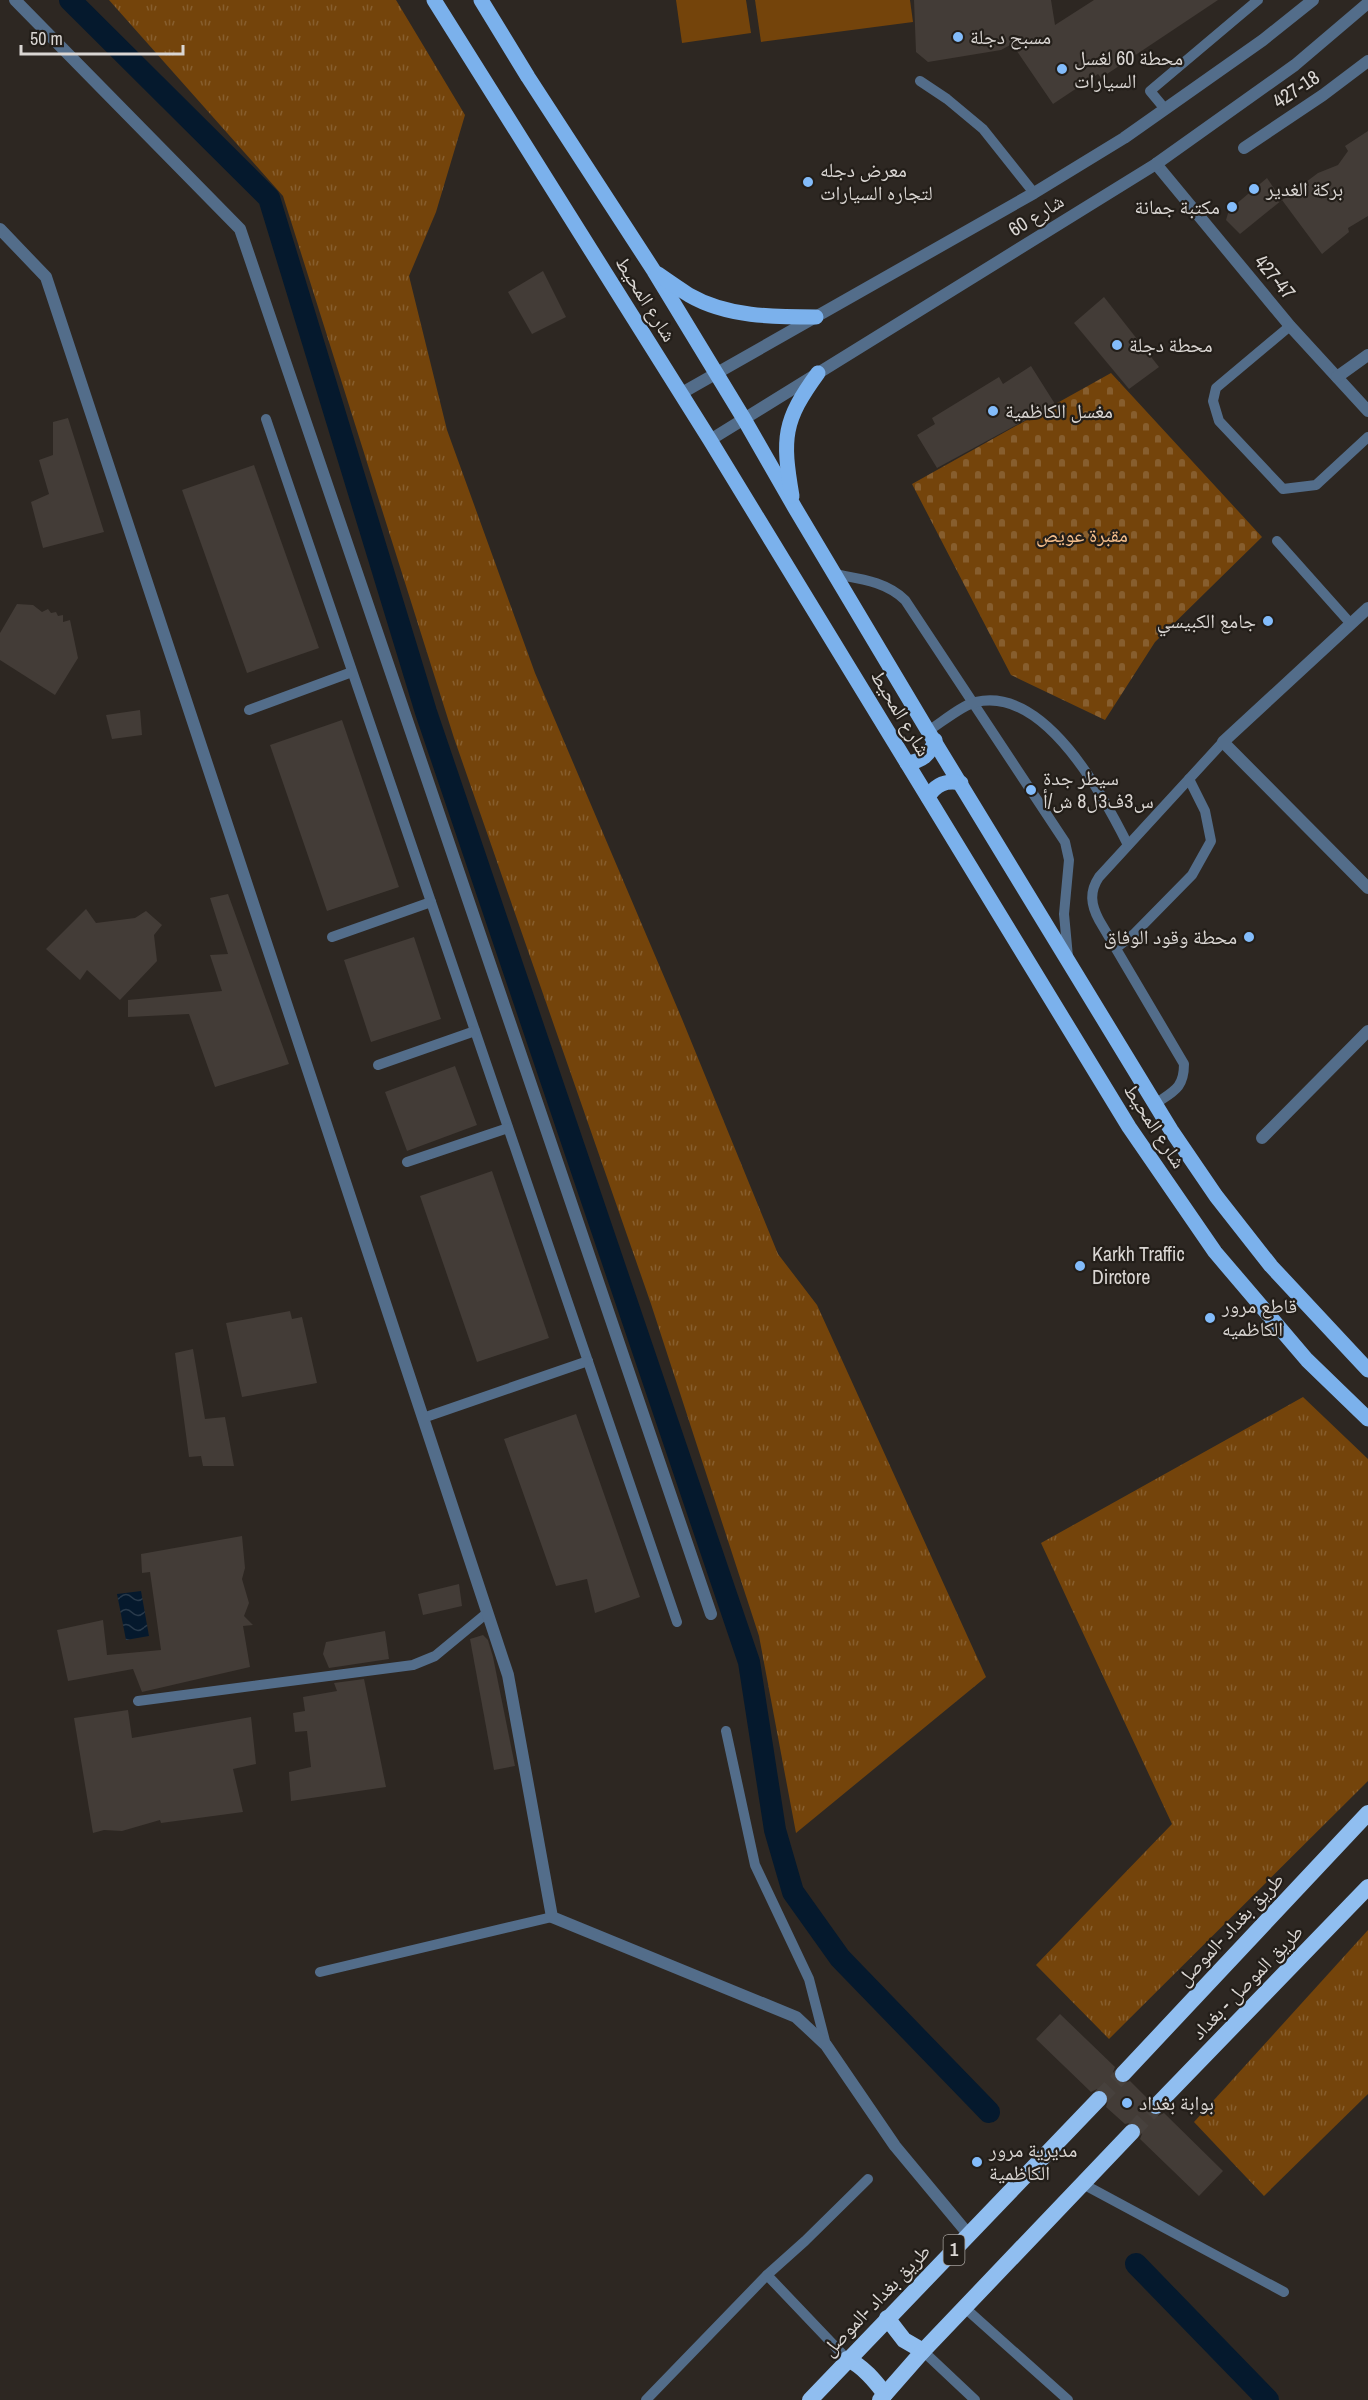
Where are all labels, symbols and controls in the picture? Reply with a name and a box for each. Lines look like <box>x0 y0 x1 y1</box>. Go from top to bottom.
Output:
scale bar <box>21 18 183 56</box>
place label: مسبح دجلة <box>970 23 1051 50</box>
text: 50 m <box>30 26 63 51</box>
marker: مسبح دجلة <box>951 30 965 44</box>
place label: محطة 60 لغسل السيارات <box>1074 44 1183 94</box>
marker: محطة 60 لغسل السيارات <box>1055 62 1069 76</box>
street label: 427-18 <box>1267 63 1324 114</box>
place label: معرض دجله لتجاره السيارات <box>820 156 933 206</box>
marker: معرض دجله لتجاره السيارات <box>801 175 815 189</box>
place label: بركة الغدير <box>1265 175 1343 202</box>
marker: بركة الغدير <box>1247 182 1261 196</box>
street label: شارع 60 <box>1003 187 1069 242</box>
place label: مكتبة جمانة <box>1134 193 1220 220</box>
marker: مكتبة جمانة <box>1225 200 1239 214</box>
street label: 427-47 <box>1249 248 1302 305</box>
street label: شارع المحيط <box>610 251 683 347</box>
place label: محطة دجلة <box>1129 331 1213 358</box>
marker: محطة دجلة <box>1110 338 1124 352</box>
place label: مغسل الكاظمية <box>1005 397 1113 424</box>
marker: مغسل الكاظمية <box>986 404 1000 418</box>
park label: مقبرة عويص <box>1036 521 1128 548</box>
place label: جامع الكبيسي <box>1157 607 1256 637</box>
marker: جامع الكبيسي <box>1261 614 1275 628</box>
street label: شارع المحيط <box>865 665 938 761</box>
place label: سيطر جدة س3ف3ل8 ش/أ <box>1043 764 1154 814</box>
marker: سيطر جدة س3ف3ل8 ش/أ <box>1024 783 1038 797</box>
place label: محطة وقود الوفاق <box>1104 923 1237 950</box>
marker: محطة وقود الوفاق <box>1242 930 1256 944</box>
street label: شارع المحيط <box>1118 1078 1193 1173</box>
place label: Karkh Traffic Dirctore <box>1092 1240 1185 1290</box>
marker: Karkh Traffic Dirctore <box>1073 1259 1087 1273</box>
place label: قاطع مرور الكاظميه <box>1221 1292 1297 1342</box>
marker: قاطع مرور الكاظميه <box>1203 1311 1217 1325</box>
street label: طريق بغداد -الموصل <box>1170 1866 1289 1991</box>
street label: طريق الموصل - بغداد <box>1185 1918 1309 2045</box>
place label: بوابة بغداد <box>1139 2089 1214 2116</box>
marker: بوابة بغداد <box>1120 2096 1134 2110</box>
place label: مديرية مرور الكاظمية <box>988 2136 1077 2186</box>
marker: مديرية مرور الكاظمية <box>970 2155 984 2169</box>
road number: 1 <box>944 2235 964 2265</box>
street label: طريق بغداد -الموصل <box>815 2238 936 2362</box>

